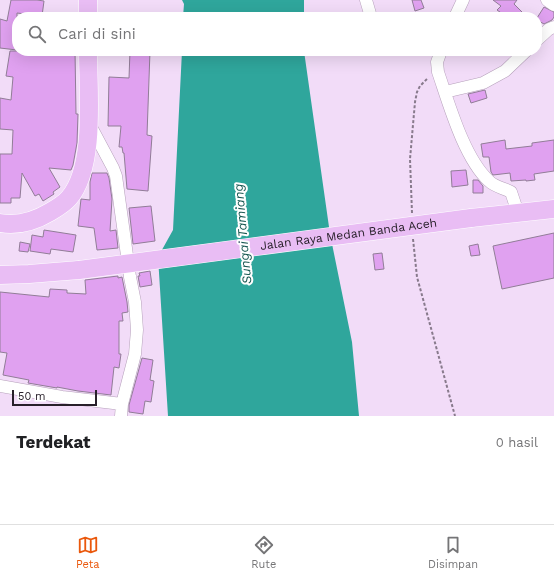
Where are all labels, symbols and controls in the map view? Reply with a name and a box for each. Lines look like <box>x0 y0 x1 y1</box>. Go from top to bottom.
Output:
search box <box>12 12 542 56</box>
icon: search <box>26 23 48 45</box>
text: Cari di sini <box>58 25 136 43</box>
water label: Sungai Tamiang <box>231 183 254 285</box>
street label: Jalan Raya Medan Banda Aceh <box>259 216 438 253</box>
scale bar <box>12 388 97 407</box>
text: 50 m <box>18 390 45 403</box>
text: Terdekat <box>16 432 91 452</box>
text: 0 hasil <box>496 435 538 450</box>
tab: Peta <box>76 534 100 571</box>
tab: Rute <box>251 534 276 571</box>
tab: Disimpan <box>428 534 478 571</box>

